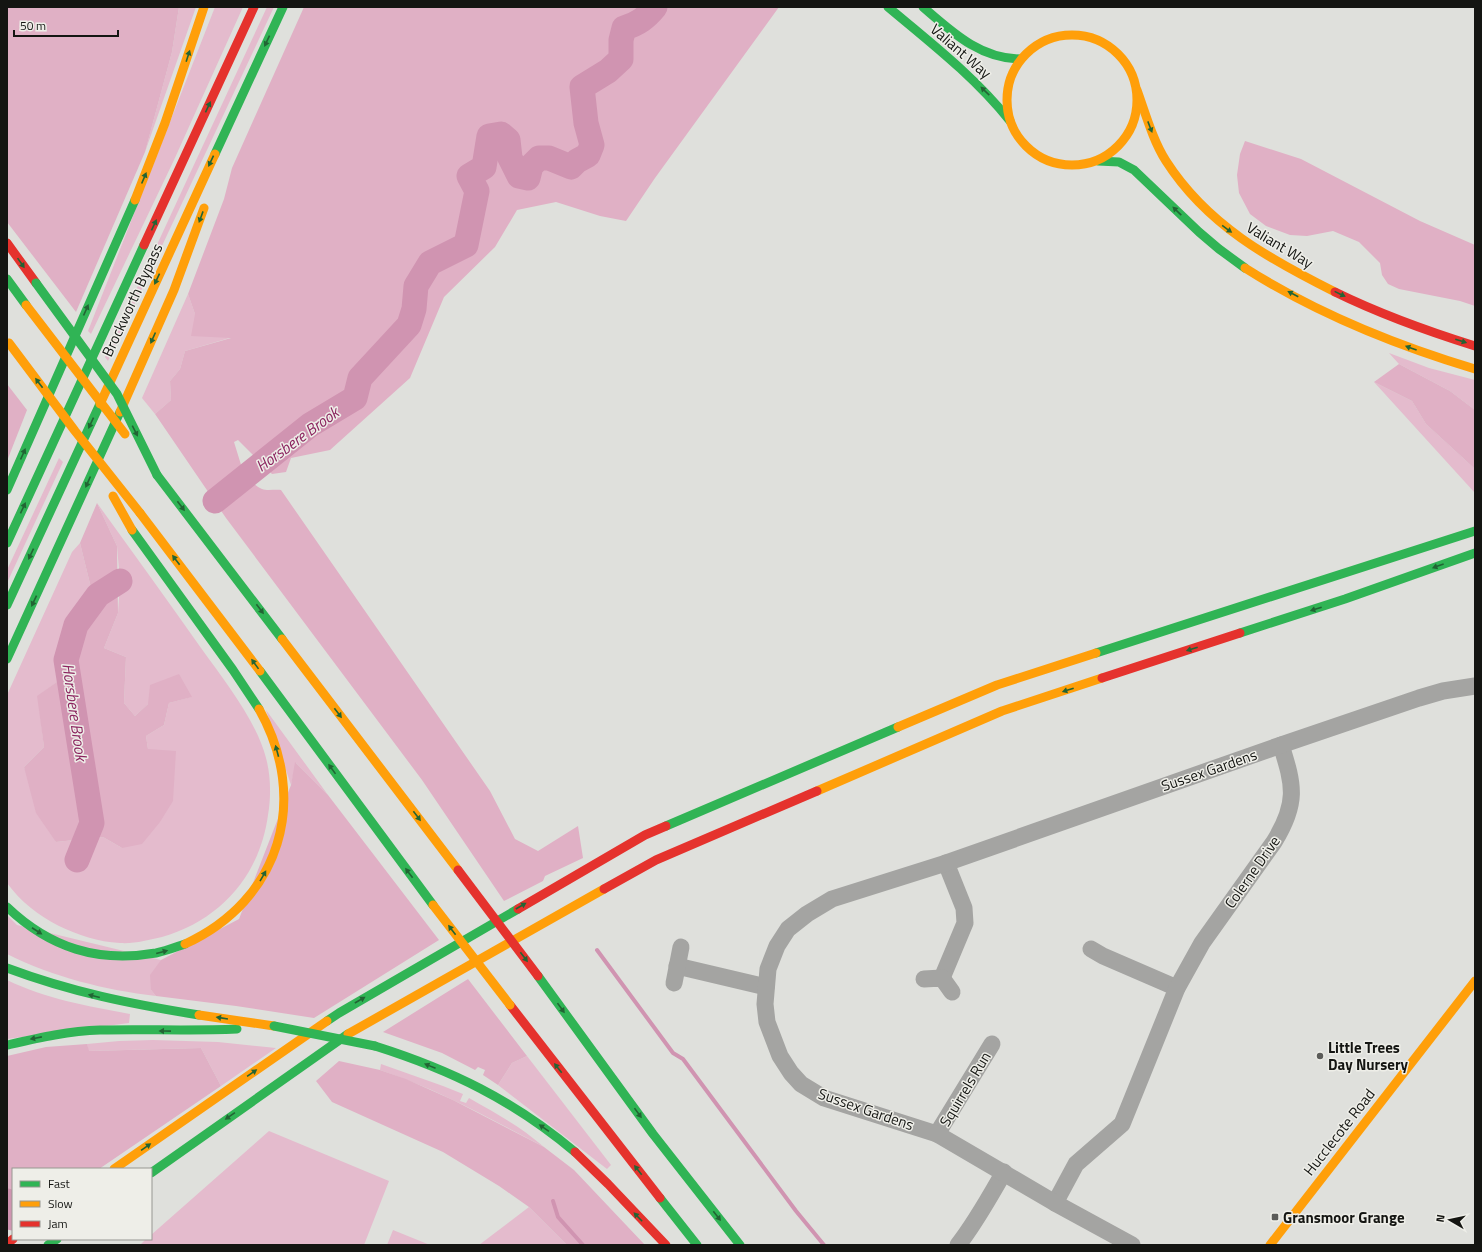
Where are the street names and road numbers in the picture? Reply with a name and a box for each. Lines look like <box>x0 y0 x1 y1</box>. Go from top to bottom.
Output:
street label: Valiant Way <box>925 18 997 84</box>
street label: Valiant Way <box>1242 216 1318 274</box>
street label: Brockworth Bypass <box>96 239 168 361</box>
street label: Sussex Gardens <box>1158 743 1260 797</box>
street label: Colerne Drive <box>1219 831 1285 913</box>
street label: Squirrels Run <box>934 1047 996 1131</box>
street label: Sussex Gardens <box>815 1082 917 1136</box>
street label: Hucclecote Road <box>1298 1084 1380 1180</box>

